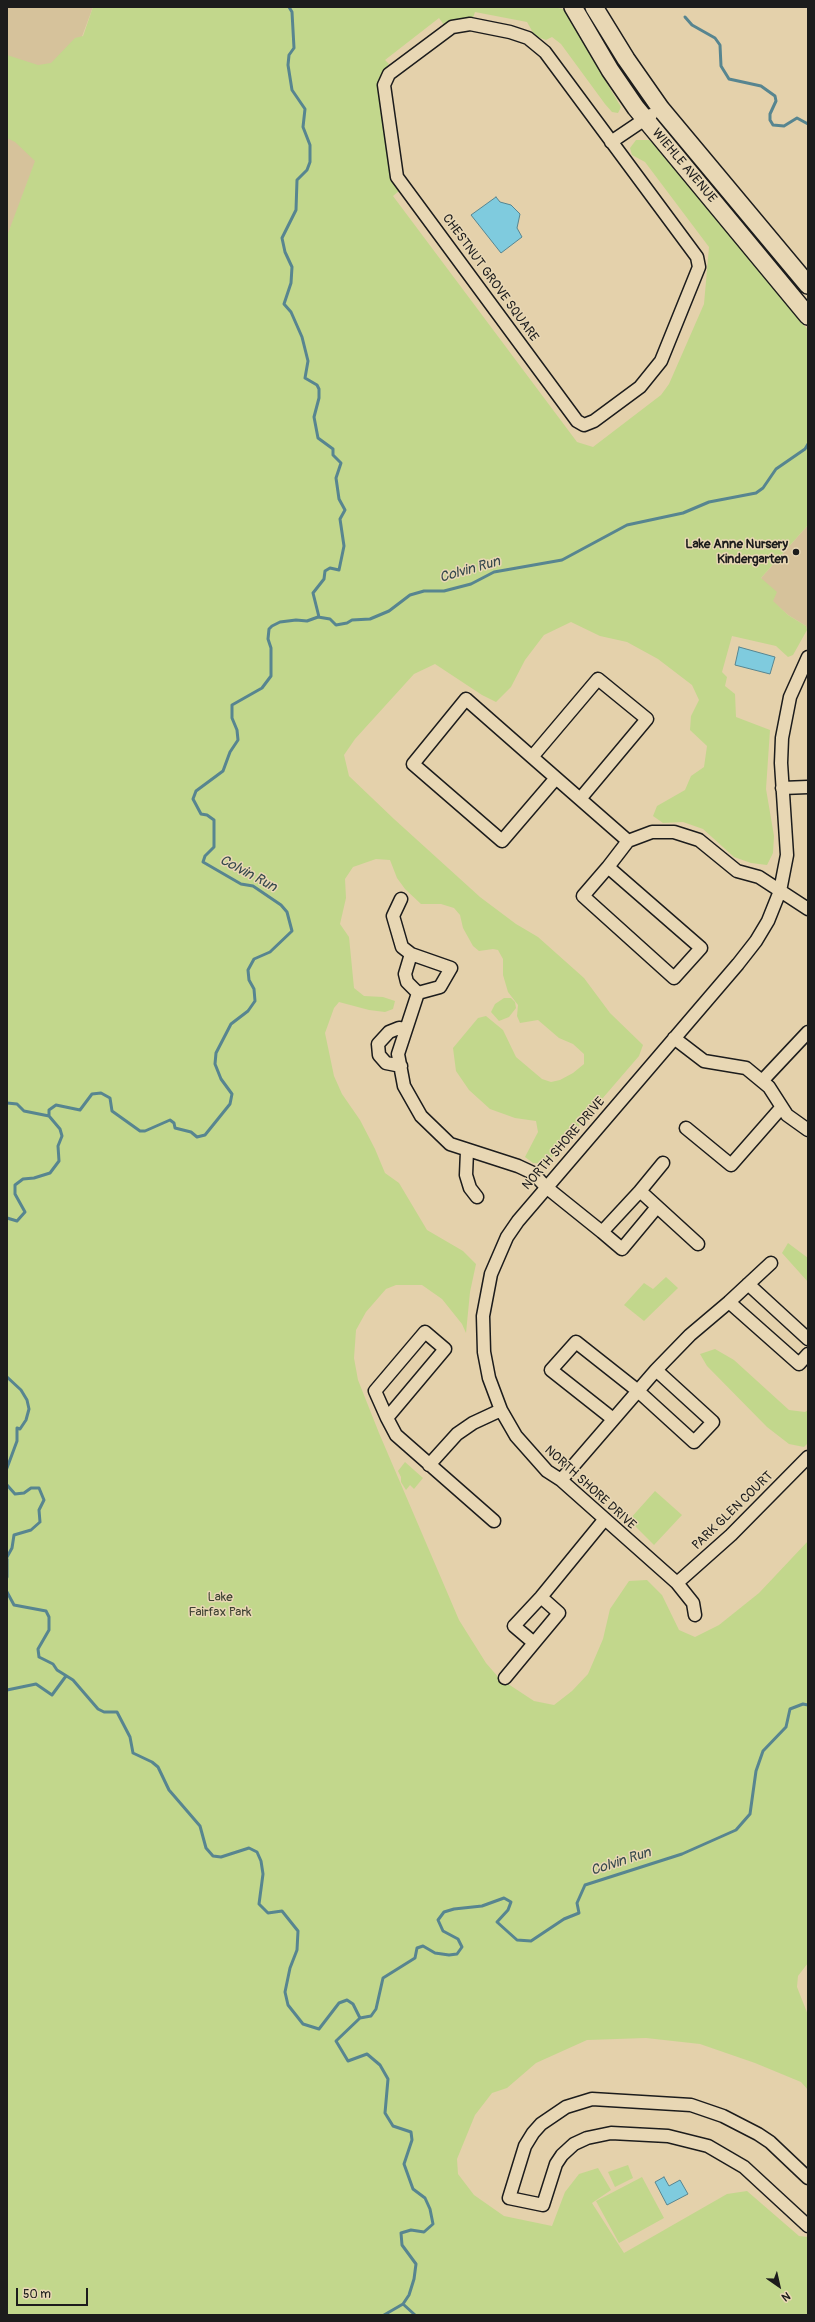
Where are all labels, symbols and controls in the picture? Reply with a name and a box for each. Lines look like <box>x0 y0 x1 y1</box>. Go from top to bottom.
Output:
street label: WIEHLE AVENUE <box>648 126 720 206</box>
street label: CHESTNUT GROVE SQUARE <box>438 211 542 345</box>
place label: Lake Anne Nursery Kindergarten <box>685 537 788 568</box>
marker: Lake Anne Nursery Kindergarten <box>791 547 801 557</box>
water label: Colvin Run <box>438 553 502 587</box>
water label: Colvin Run <box>217 852 279 896</box>
street label: NORTH SHORE DRIVE <box>519 1094 609 1194</box>
street label: NORTH SHORE DRIVE <box>541 1443 639 1533</box>
street label: PARK GLEN COURT <box>689 1469 777 1553</box>
park label: Lake Fairfax Park <box>189 1590 251 1621</box>
water label: Colvin Run <box>589 1844 653 1880</box>
north arrow <box>759 2266 799 2306</box>
scale bar <box>18 2280 90 2306</box>
text: 50 m <box>23 2287 51 2302</box>
text: N <box>779 2289 793 2304</box>

